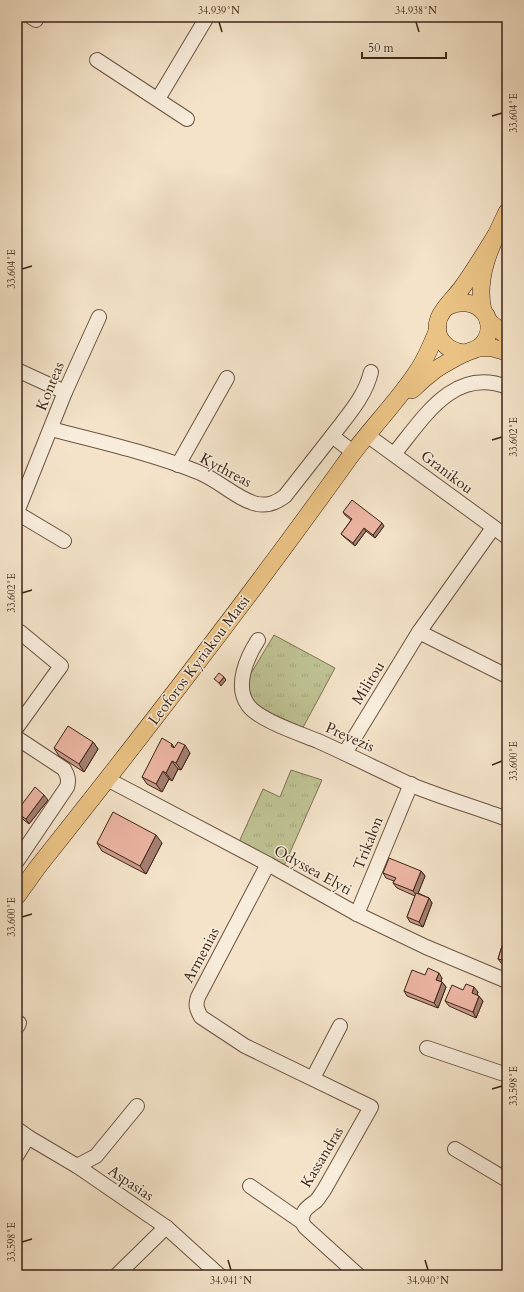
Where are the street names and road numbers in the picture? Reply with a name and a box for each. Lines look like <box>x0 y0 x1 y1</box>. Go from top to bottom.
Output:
street label: Konteas <box>31 359 69 413</box>
street label: Granikou <box>417 446 477 498</box>
street label: Kythreas <box>197 448 255 492</box>
street label: Leoforos Kyriakou Matsi <box>144 591 254 729</box>
street label: Militou <box>347 658 389 708</box>
street label: Prevezis <box>322 717 378 757</box>
street label: Trikalon <box>348 813 388 873</box>
street label: Odyssea Elyti <box>270 840 356 900</box>
street label: Armenias <box>178 924 224 986</box>
street label: Kassandras <box>296 1123 348 1191</box>
street label: Aspasias <box>104 1160 158 1206</box>

